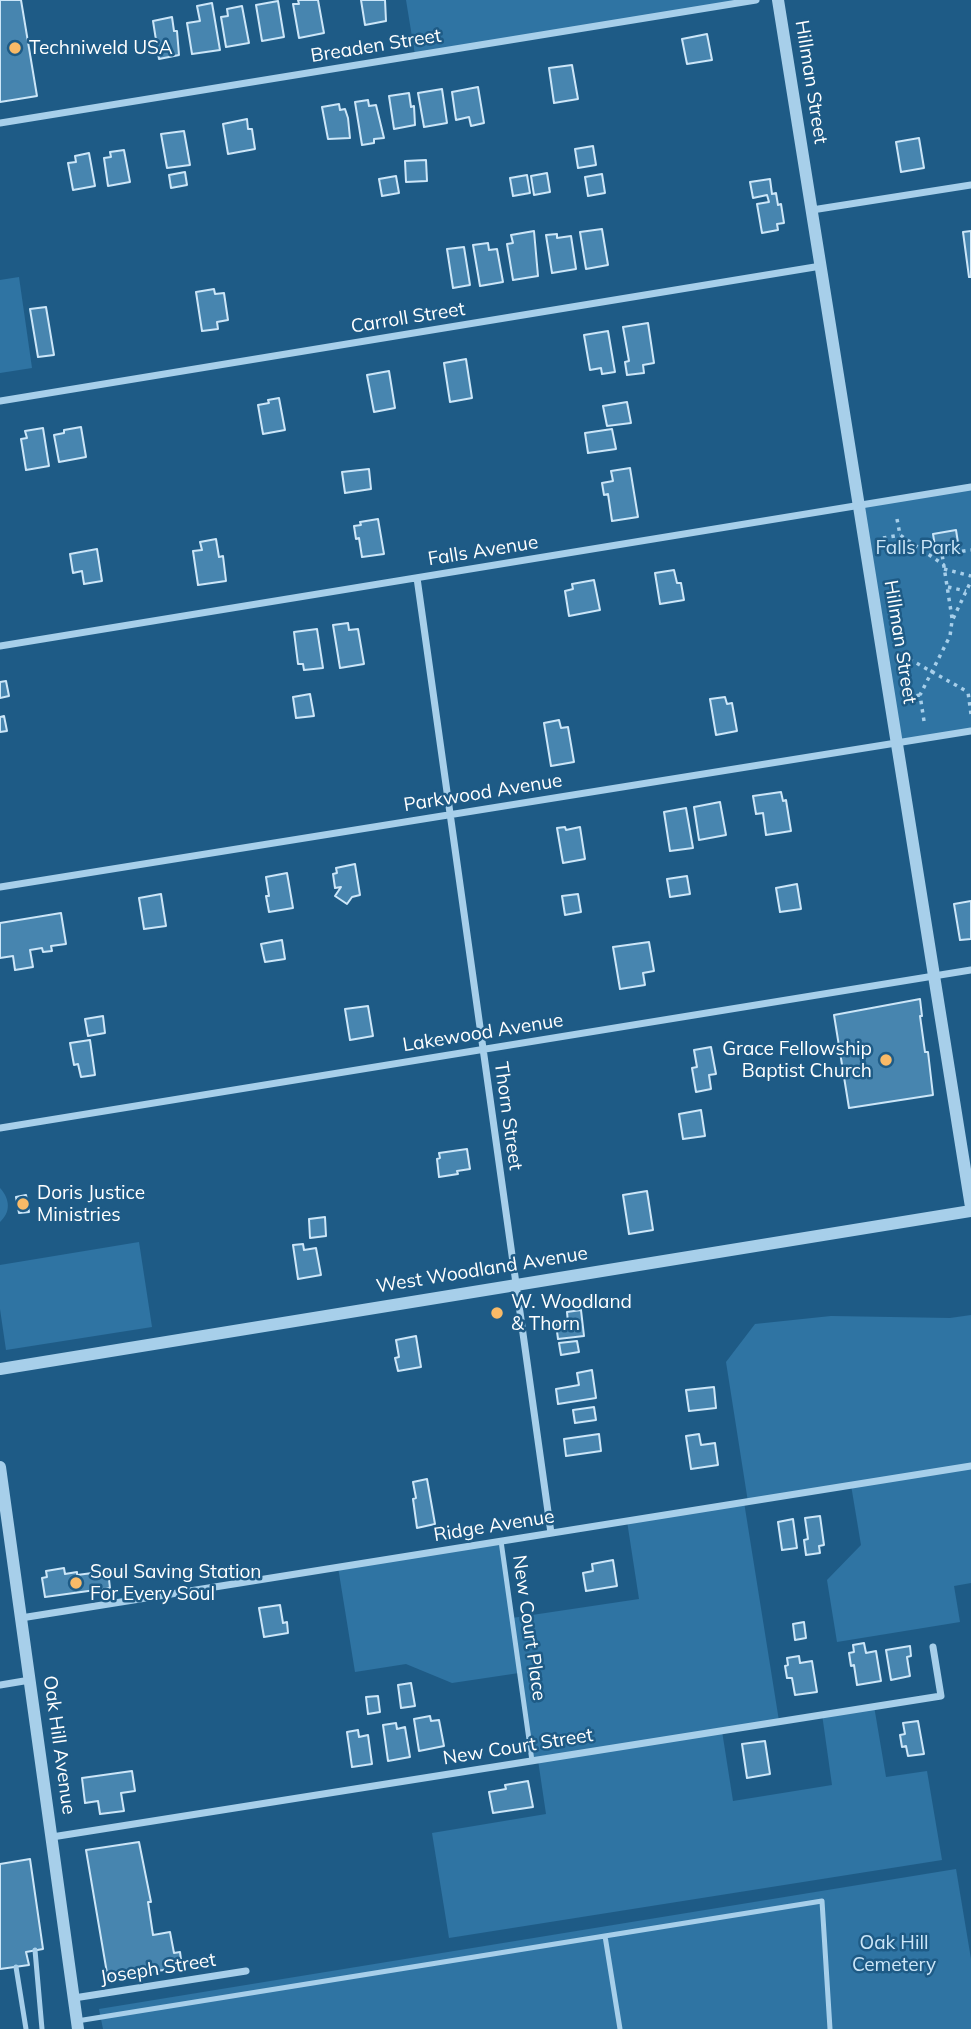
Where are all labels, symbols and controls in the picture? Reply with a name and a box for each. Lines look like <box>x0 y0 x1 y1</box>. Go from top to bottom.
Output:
street label: Hillman Street <box>790 19 832 145</box>
street label: Breaden Street <box>309 24 443 68</box>
place label: Techniweld USA <box>29 37 173 59</box>
marker: Techniweld USA <box>7 40 23 56</box>
street label: Carroll Street <box>349 298 467 338</box>
street label: Falls Avenue <box>426 531 540 571</box>
park label: Falls Park <box>875 537 961 559</box>
street label: Hillman Street <box>879 579 921 705</box>
street label: Parkwood Avenue <box>402 769 564 817</box>
street label: Lakewood Avenue <box>401 1009 565 1057</box>
place label: Grace Fellowship Baptist Church <box>722 1038 872 1082</box>
marker: Grace Fellowship Baptist Church <box>878 1052 894 1068</box>
street label: Thorn Street <box>489 1060 527 1172</box>
place label: Doris Justice Ministries <box>37 1182 145 1226</box>
marker: Doris Justice Ministries <box>15 1196 31 1212</box>
street label: West Woodland Avenue <box>375 1242 589 1298</box>
place label: W. Woodland & Thorn <box>511 1291 632 1335</box>
marker: W. Woodland & Thorn <box>489 1305 505 1321</box>
street label: Ridge Avenue <box>432 1505 556 1547</box>
street label: New Court Place <box>507 1554 551 1702</box>
place label: Soul Saving Station For Every Soul <box>90 1561 261 1605</box>
marker: Soul Saving Station For Every Soul <box>68 1575 84 1591</box>
street label: Oak Hill Avenue <box>38 1674 80 1816</box>
street label: New Court Street <box>441 1724 595 1770</box>
park label: Oak Hill Cemetery <box>852 1932 936 1976</box>
street label: Joseph Street <box>98 1949 218 1989</box>

